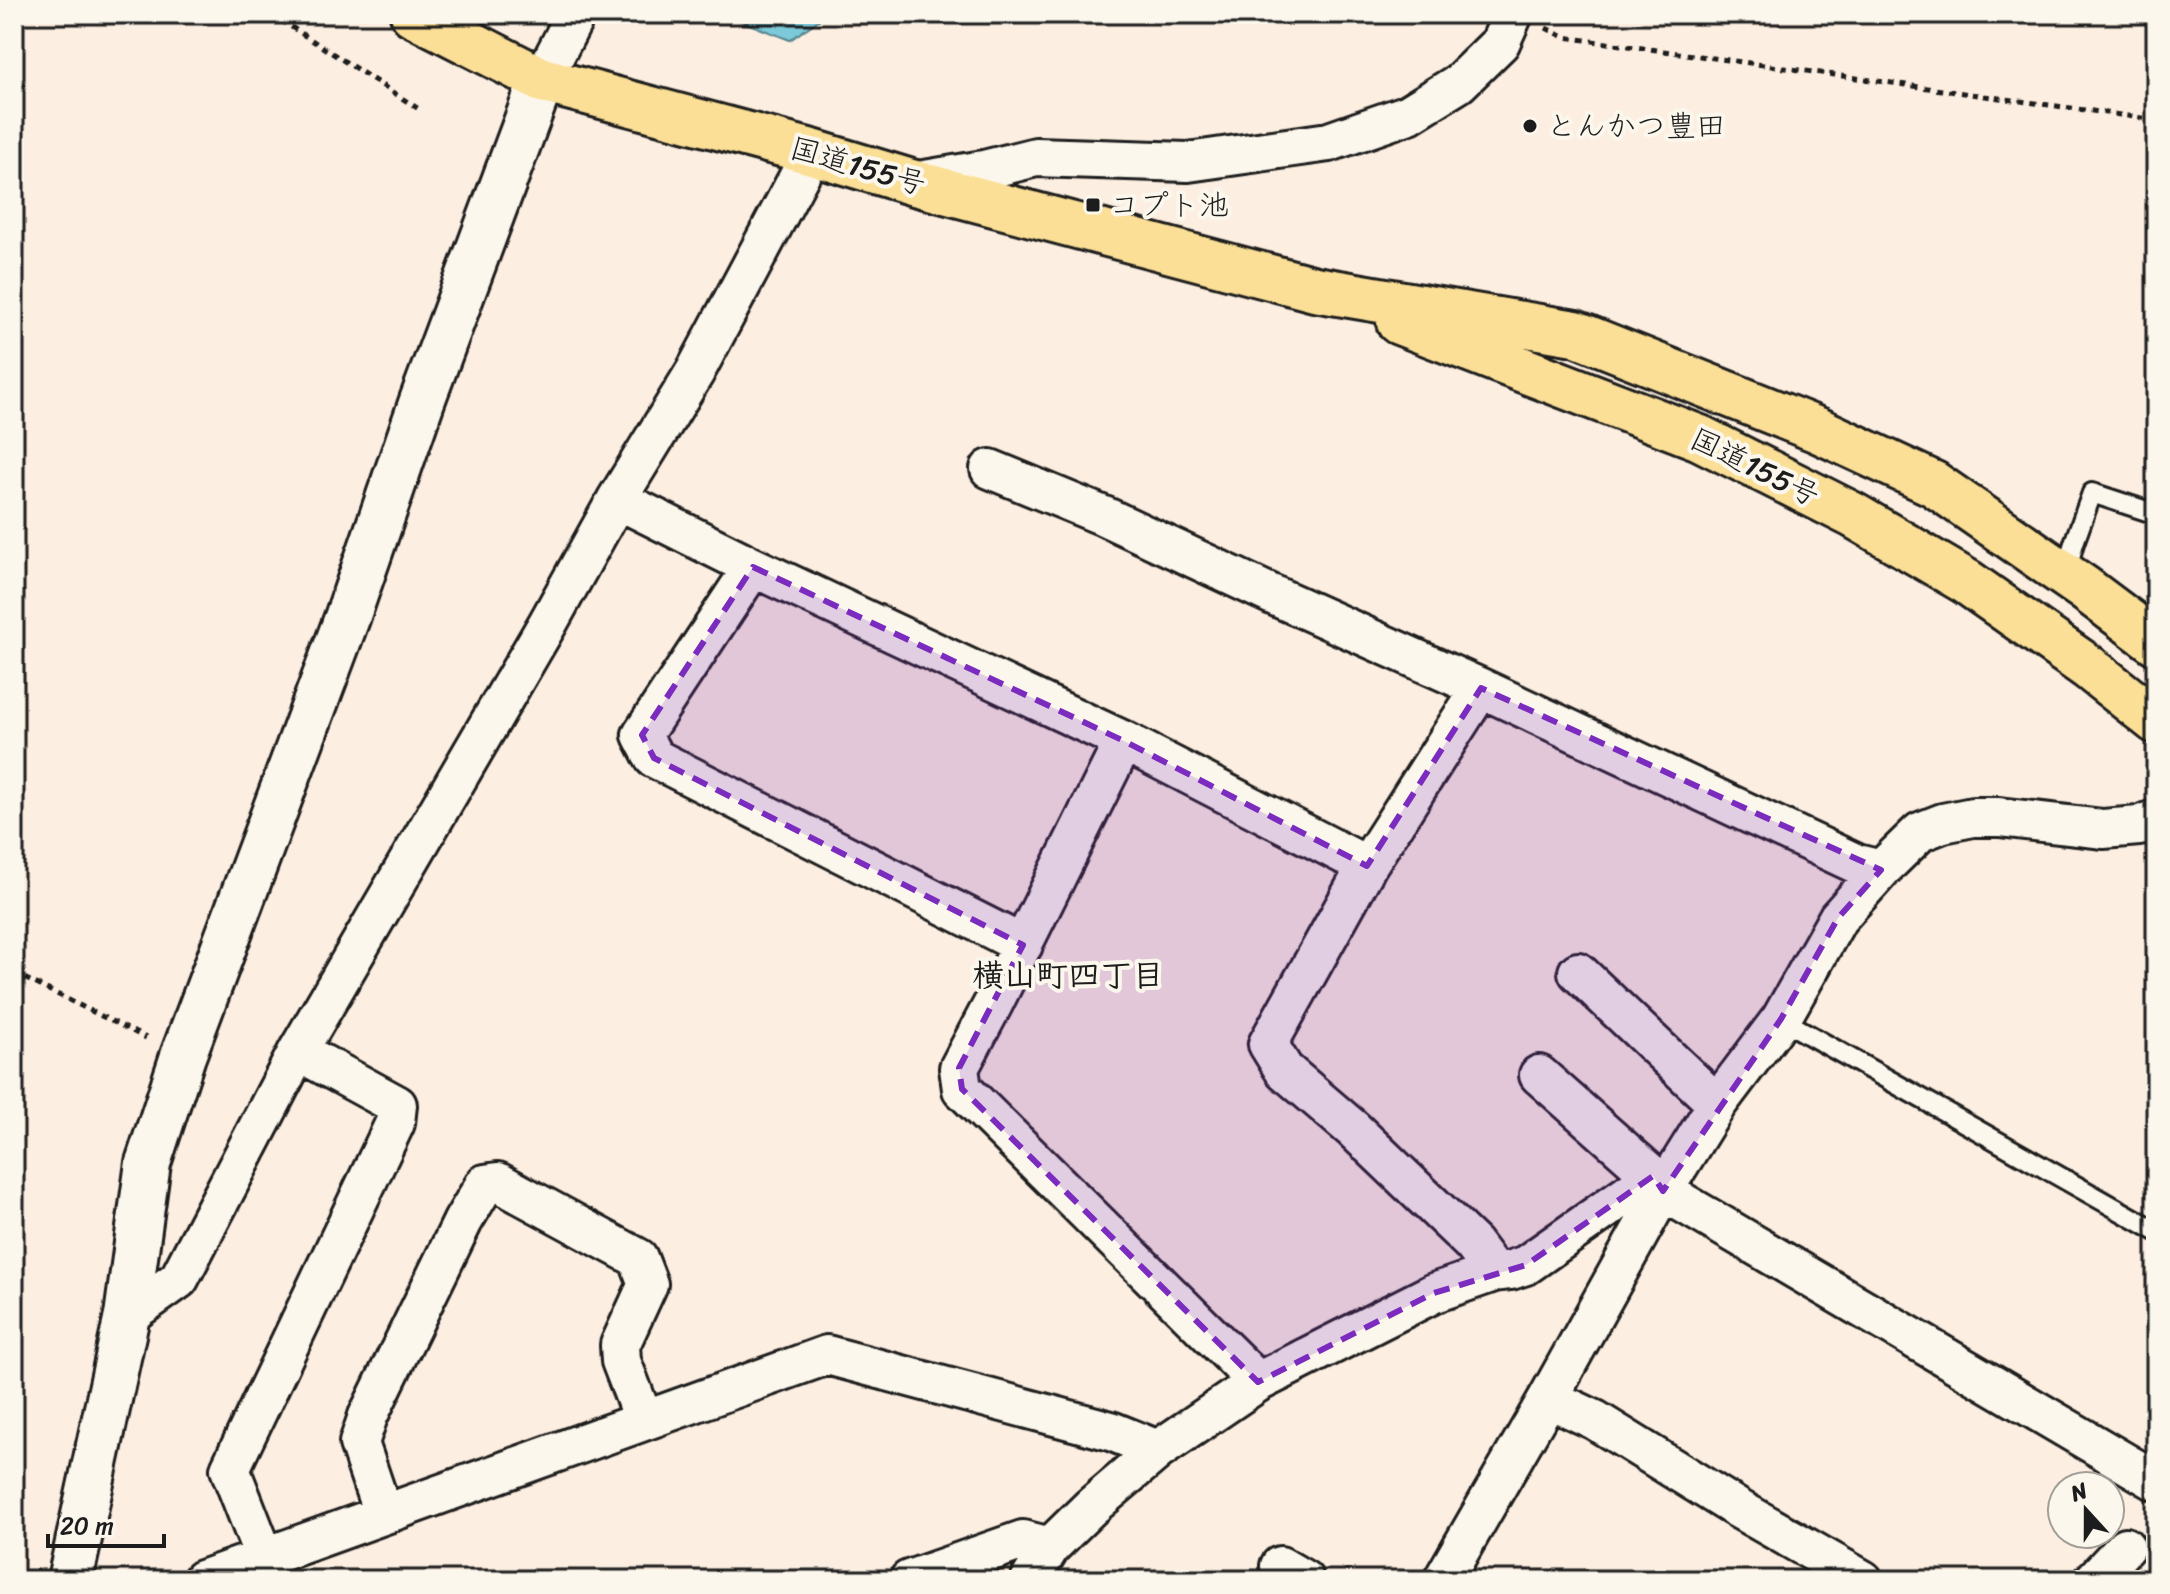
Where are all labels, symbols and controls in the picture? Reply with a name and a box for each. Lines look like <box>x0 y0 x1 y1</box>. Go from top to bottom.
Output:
place label: とんかつ豊田 <box>1546 99 1726 153</box>
marker: とんかつ豊田 <box>1521 117 1539 135</box>
street label: 国道155号 <box>783 121 933 211</box>
place label: コプト池 <box>1109 178 1229 232</box>
marker: コプト池 <box>1084 196 1102 214</box>
street label: 国道155号 <box>1680 412 1830 522</box>
district label: 横山町四丁目 <box>972 947 1164 1004</box>
north arrow <box>2046 1470 2126 1550</box>
text: N <box>2064 1471 2094 1513</box>
scale bar <box>48 1498 164 1548</box>
text: 20 m <box>60 1505 114 1547</box>

